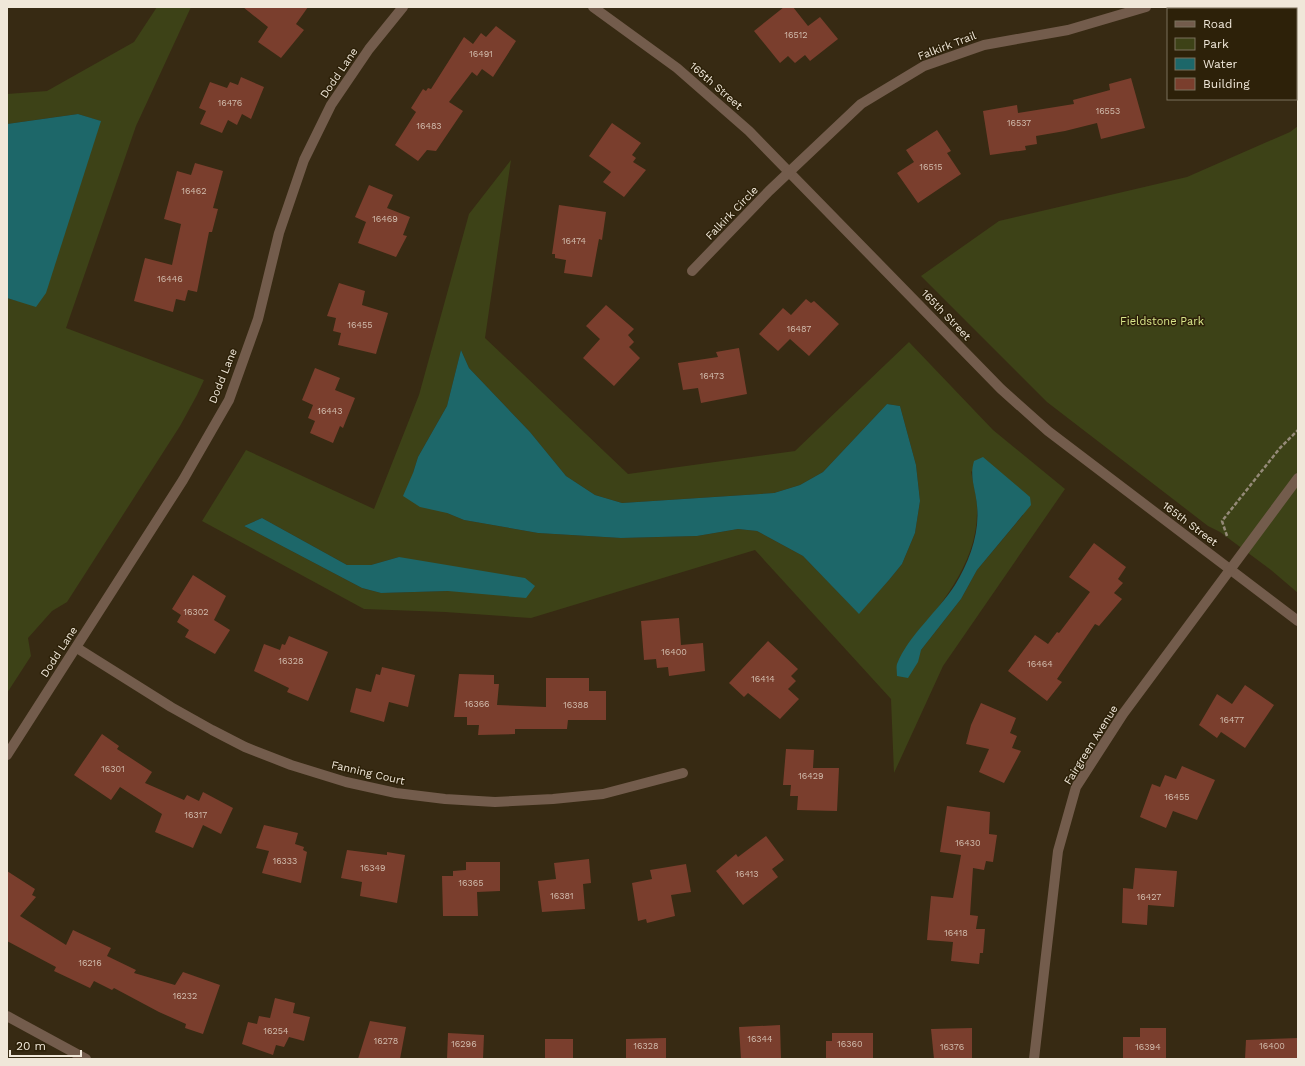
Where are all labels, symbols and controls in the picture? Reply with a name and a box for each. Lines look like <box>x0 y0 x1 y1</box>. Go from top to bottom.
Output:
legend <box>1167 8 1297 100</box>
text: Road <box>1203 17 1232 31</box>
street label: Falkirk Trail <box>916 29 979 63</box>
house number: 16512 <box>785 30 807 40</box>
text: Park <box>1203 37 1229 51</box>
street label: Dodd Lane <box>317 45 361 101</box>
house number: 16491 <box>469 49 493 59</box>
text: Water <box>1203 57 1238 71</box>
street label: 165th Street <box>687 60 745 113</box>
text: Building <box>1203 77 1250 91</box>
house number: 16476 <box>218 98 242 108</box>
house number: 16553 <box>1096 106 1120 116</box>
house number: 16537 <box>1007 118 1031 128</box>
house number: 16483 <box>416 121 442 131</box>
house number: 16515 <box>920 162 942 172</box>
street label: Falkirk Circle <box>703 183 761 243</box>
house number: 16462 <box>181 186 207 196</box>
house number: 16469 <box>372 214 398 224</box>
house number: 16474 <box>562 236 586 246</box>
house number: 16446 <box>157 274 183 284</box>
street label: 165th Street <box>919 287 974 343</box>
park label: Fieldstone Park <box>1120 315 1204 328</box>
house number: 16455 <box>348 320 372 330</box>
house number: 16487 <box>787 324 811 334</box>
street label: Dodd Lane <box>206 347 240 405</box>
house number: 16473 <box>700 371 724 381</box>
house number: 16443 <box>317 406 343 416</box>
street label: 165th Street <box>1160 499 1220 549</box>
house number: 16302 <box>183 607 209 617</box>
street label: Dodd Lane <box>38 624 80 680</box>
house number: 16400 <box>661 647 687 657</box>
house number: 16328 <box>278 656 304 666</box>
house number: 16464 <box>1027 659 1053 669</box>
house number: 16414 <box>751 674 775 684</box>
house number: 16366 <box>464 699 490 709</box>
house number: 16388 <box>563 700 589 710</box>
street label: Fairgreen Avenue <box>1061 703 1121 787</box>
house number: 16477 <box>1220 715 1244 725</box>
street label: Fanning Court <box>330 758 406 788</box>
house number: 16301 <box>101 764 125 774</box>
house number: 16429 <box>798 771 824 781</box>
house number: 16455 <box>1165 792 1189 802</box>
house number: 16317 <box>185 810 207 820</box>
house number: 16430 <box>955 838 981 848</box>
house number: 16333 <box>273 856 297 866</box>
house number: 16349 <box>360 863 386 873</box>
house number: 16413 <box>735 869 759 879</box>
house number: 16365 <box>459 878 483 888</box>
house number: 16381 <box>550 891 574 901</box>
house number: 16427 <box>1137 892 1161 902</box>
house number: 16418 <box>944 928 968 938</box>
house number: 16216 <box>78 958 102 968</box>
house number: 16232 <box>173 991 197 1001</box>
house number: 16254 <box>264 1026 289 1036</box>
scale bar <box>10 1032 81 1058</box>
house number: 16344 <box>747 1034 773 1044</box>
house number: 16278 <box>374 1036 398 1046</box>
text: 20 m <box>16 1039 46 1053</box>
house number: 16296 <box>451 1039 477 1049</box>
house number: 16360 <box>837 1039 863 1049</box>
house number: 16328 <box>633 1041 659 1051</box>
house number: 16400 <box>1259 1041 1285 1051</box>
house number: 16376 <box>940 1042 964 1052</box>
house number: 16394 <box>1135 1042 1161 1052</box>

